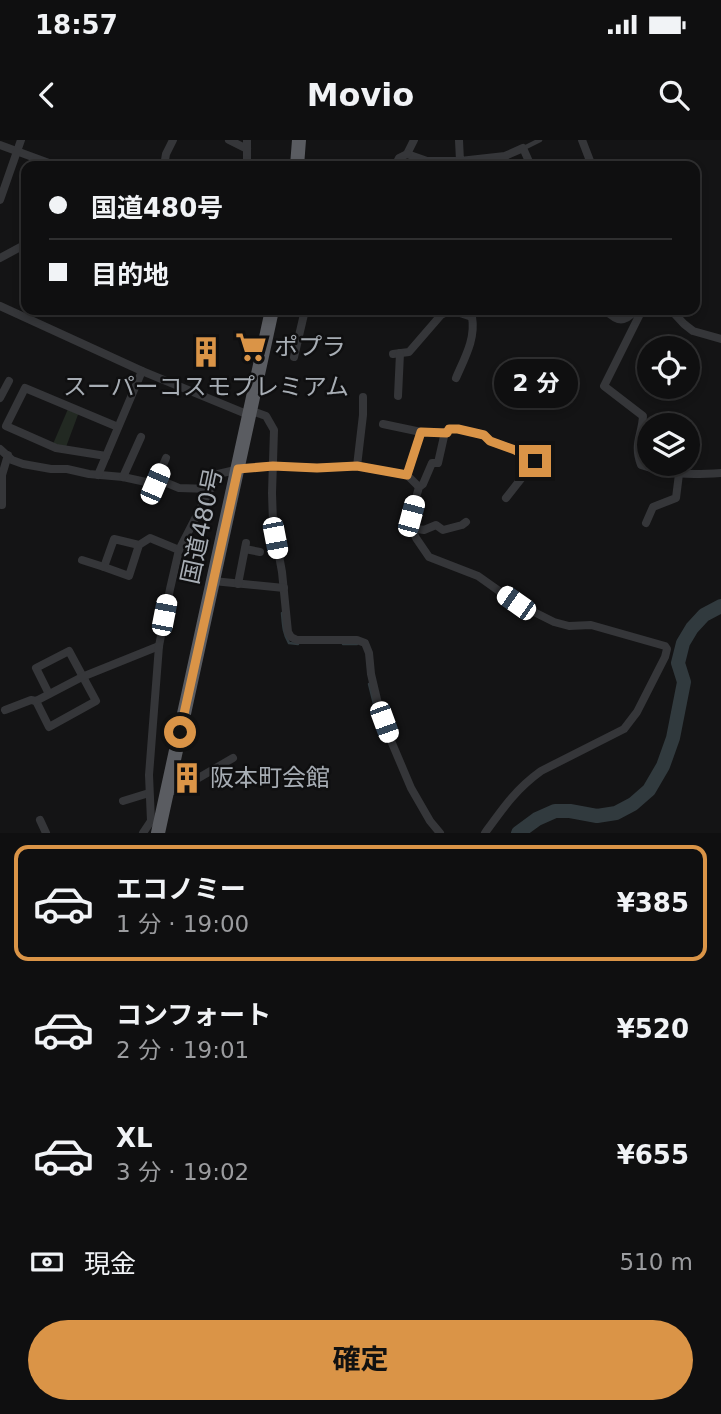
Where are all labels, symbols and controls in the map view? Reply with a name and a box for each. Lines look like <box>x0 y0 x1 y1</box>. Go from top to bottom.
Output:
text: 18:57 <box>35 10 118 40</box>
icon: back <box>28 76 66 114</box>
text: Movio <box>307 76 414 114</box>
icon: search <box>655 76 693 114</box>
text: 国道480号 <box>91 193 223 223</box>
text: 目的地 <box>91 260 169 290</box>
supermarket icon: ポプラ <box>234 330 268 364</box>
place label: ポプラ <box>274 333 346 361</box>
building icon: スーパーコスモプレミアム <box>189 335 223 369</box>
map controls <box>637 336 700 476</box>
button: locate <box>637 336 700 399</box>
callout: 2 分 <box>493 359 577 408</box>
text: 2 分 <box>512 370 560 396</box>
place label: スーパーコスモプレミアム <box>63 373 349 401</box>
button: layers <box>637 413 700 476</box>
route end <box>519 445 551 477</box>
car <box>138 461 173 507</box>
street label: 国道480号 <box>176 465 228 587</box>
car <box>396 493 427 539</box>
car <box>261 515 290 561</box>
car <box>493 582 540 624</box>
car <box>150 592 179 638</box>
car <box>367 699 402 745</box>
route start <box>164 716 196 748</box>
building icon: 阪本町会館 <box>170 761 204 795</box>
place label: 阪本町会館 <box>210 764 330 792</box>
icon: car <box>32 872 95 935</box>
text: エコノミー <box>116 874 246 904</box>
text: ¥385 <box>617 888 689 918</box>
text: 1 分 · 19:00 <box>116 911 249 937</box>
icon: car <box>32 998 95 1061</box>
text: コンフォート <box>116 1000 271 1030</box>
text: ¥520 <box>617 1014 689 1044</box>
text: 2 分 · 19:01 <box>116 1037 249 1063</box>
text: XL <box>116 1123 153 1153</box>
icon: car <box>32 1124 95 1187</box>
text: ¥655 <box>617 1140 689 1170</box>
text: 3 分 · 19:02 <box>116 1159 249 1185</box>
icon: cash <box>28 1243 66 1281</box>
text: 現金 <box>84 1249 136 1279</box>
text: 510 m <box>619 1249 693 1275</box>
button: 確定 <box>28 1320 693 1400</box>

